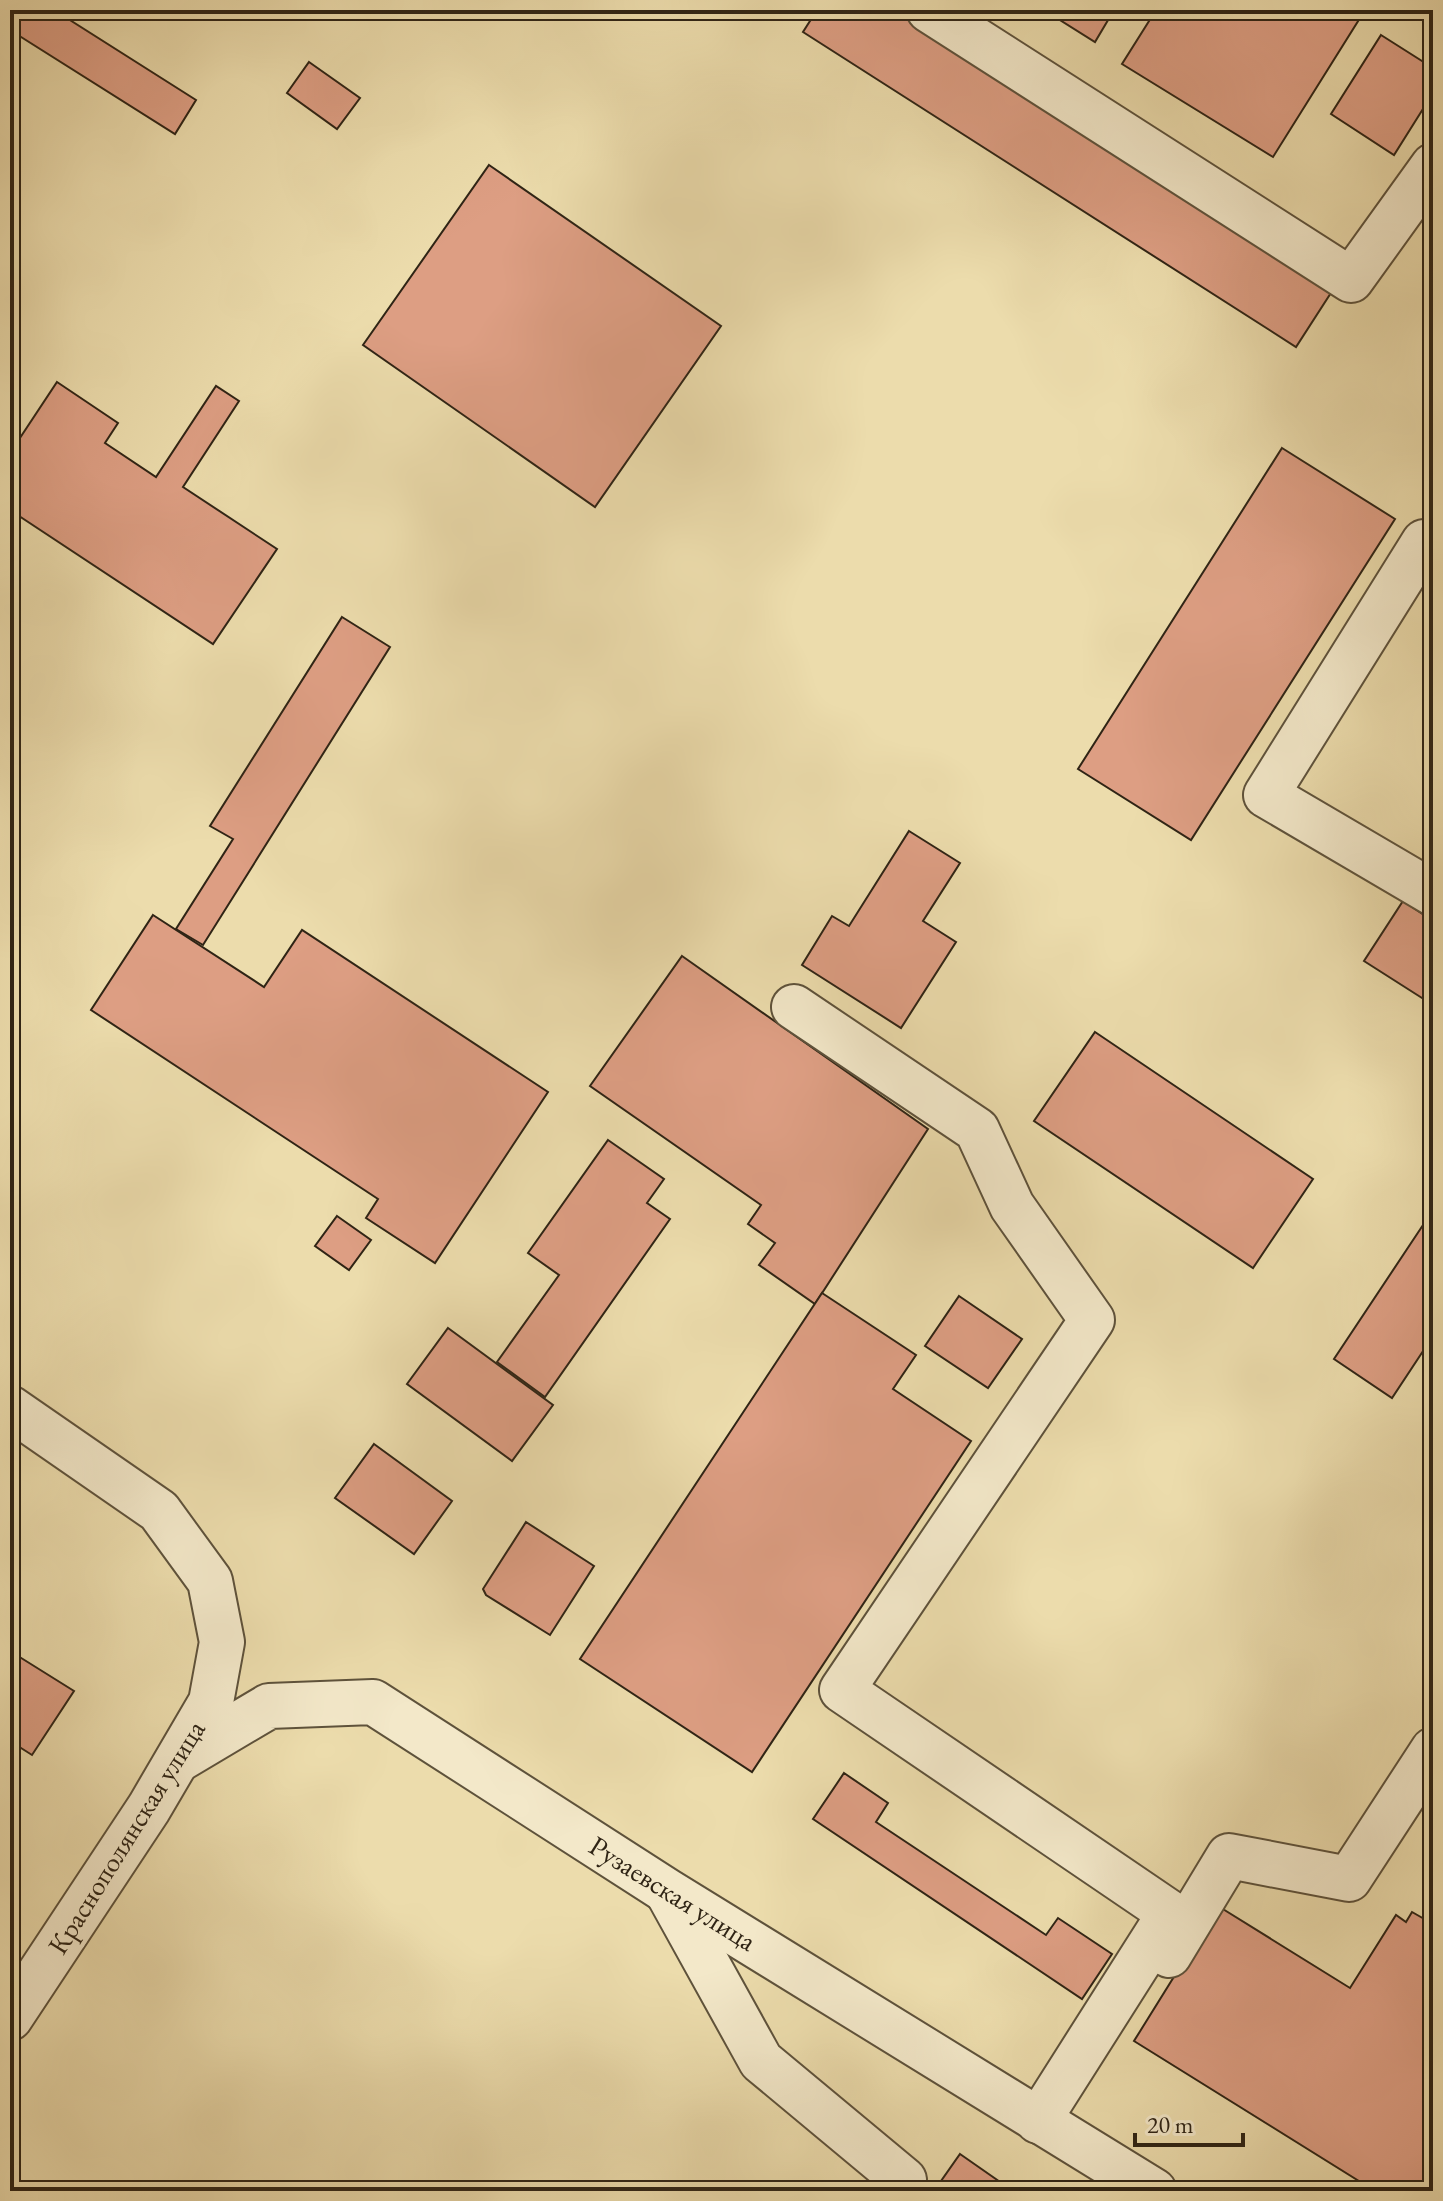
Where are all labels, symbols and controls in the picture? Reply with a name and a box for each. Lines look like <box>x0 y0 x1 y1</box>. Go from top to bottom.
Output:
street label: Краснополянская улица <box>39 1712 213 1961</box>
street label: Рузаевская улица <box>583 1827 764 1959</box>
scale bar <box>1135 2097 1243 2147</box>
text: 20 m <box>1147 2109 1194 2140</box>

